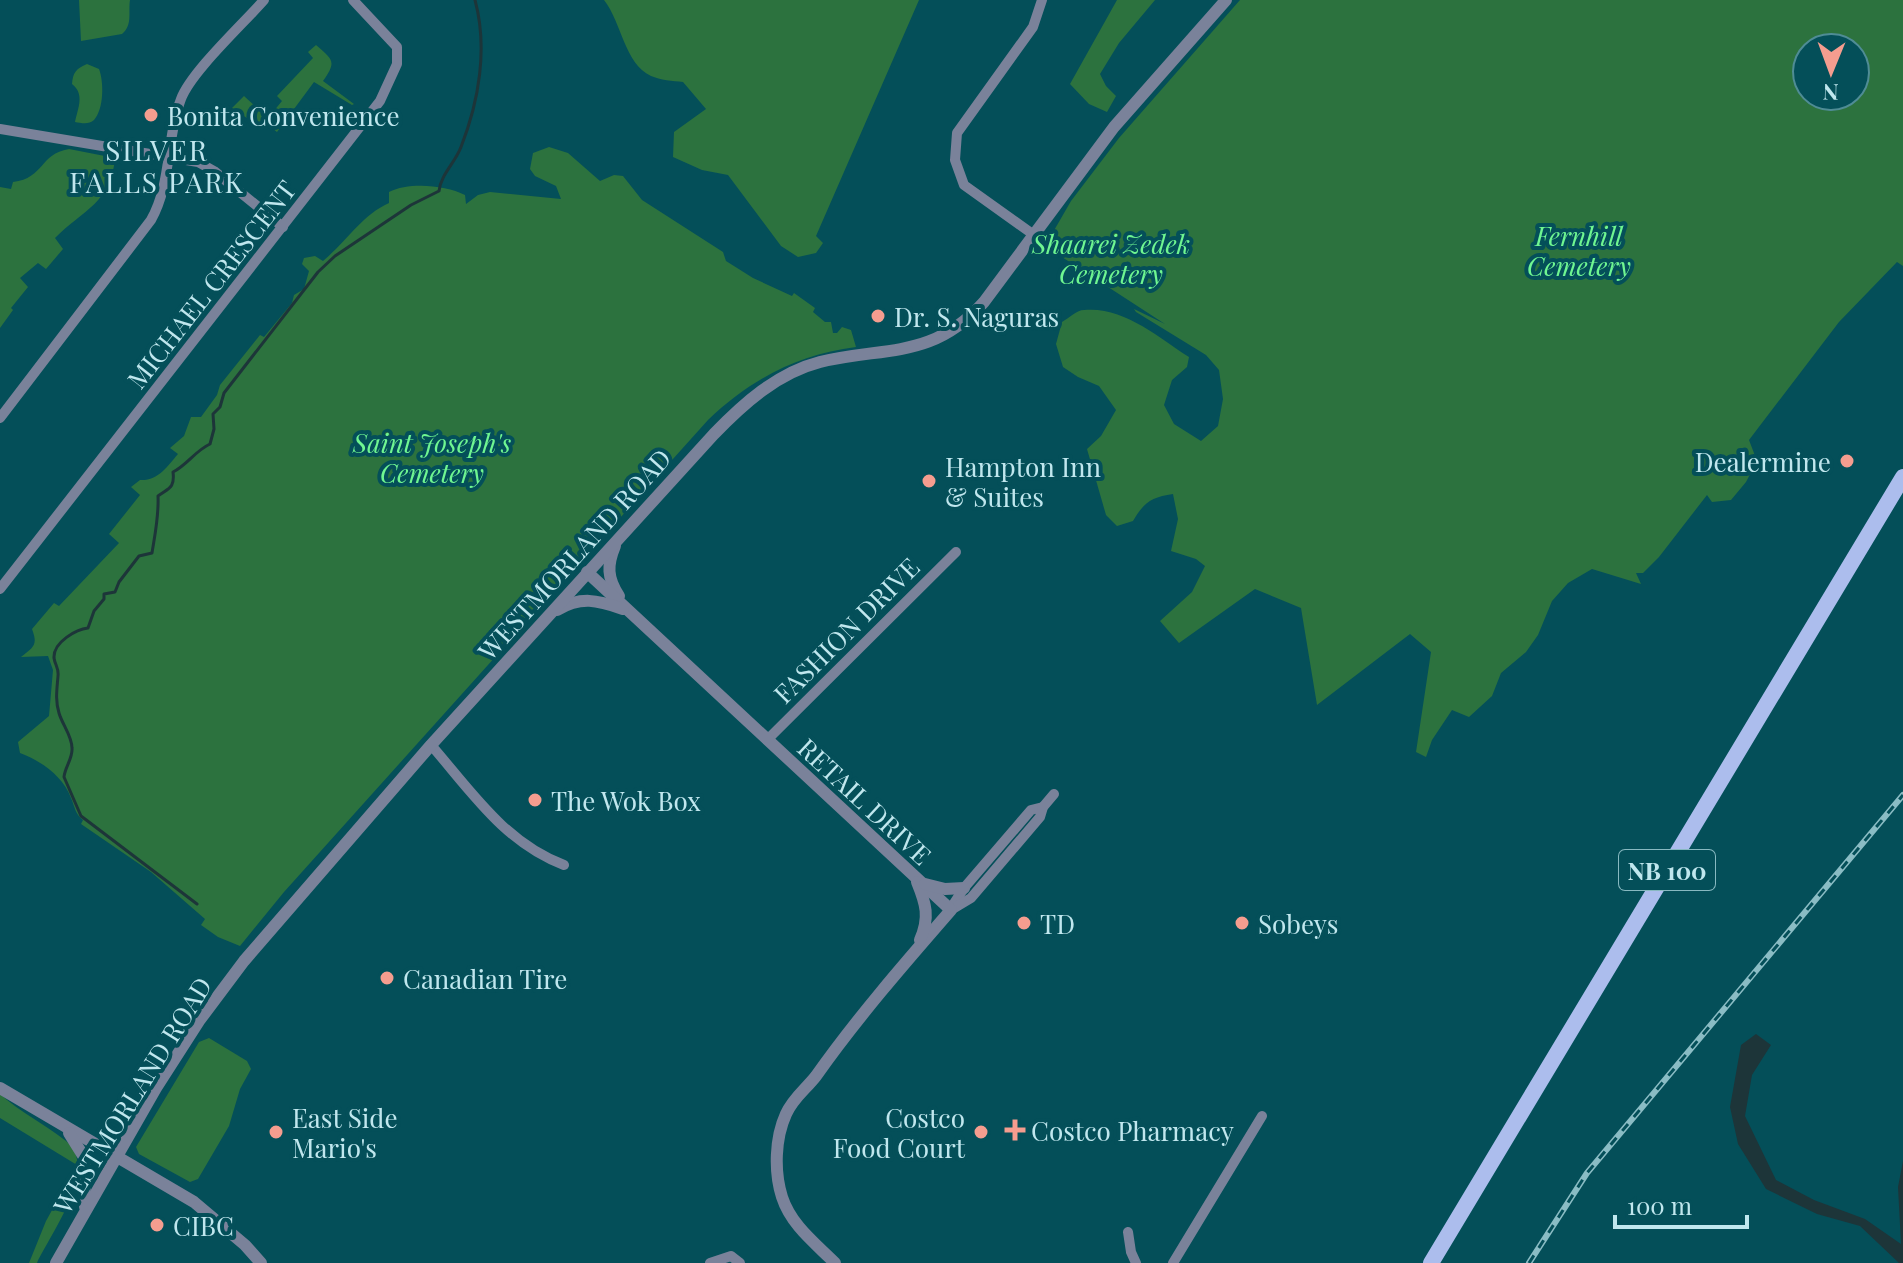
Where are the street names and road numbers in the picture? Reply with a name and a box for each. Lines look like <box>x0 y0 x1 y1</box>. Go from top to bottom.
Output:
street label: MICHAEL CRESCENT <box>119 173 303 395</box>
street label: WESTMORLAND ROAD <box>469 441 678 668</box>
street label: FASHION DRIVE <box>766 550 926 710</box>
street label: RETAIL DRIVE <box>791 730 939 872</box>
road number: NB 100 <box>1619 850 1715 890</box>
street label: WESTMORLAND ROAD <box>44 970 219 1221</box>

